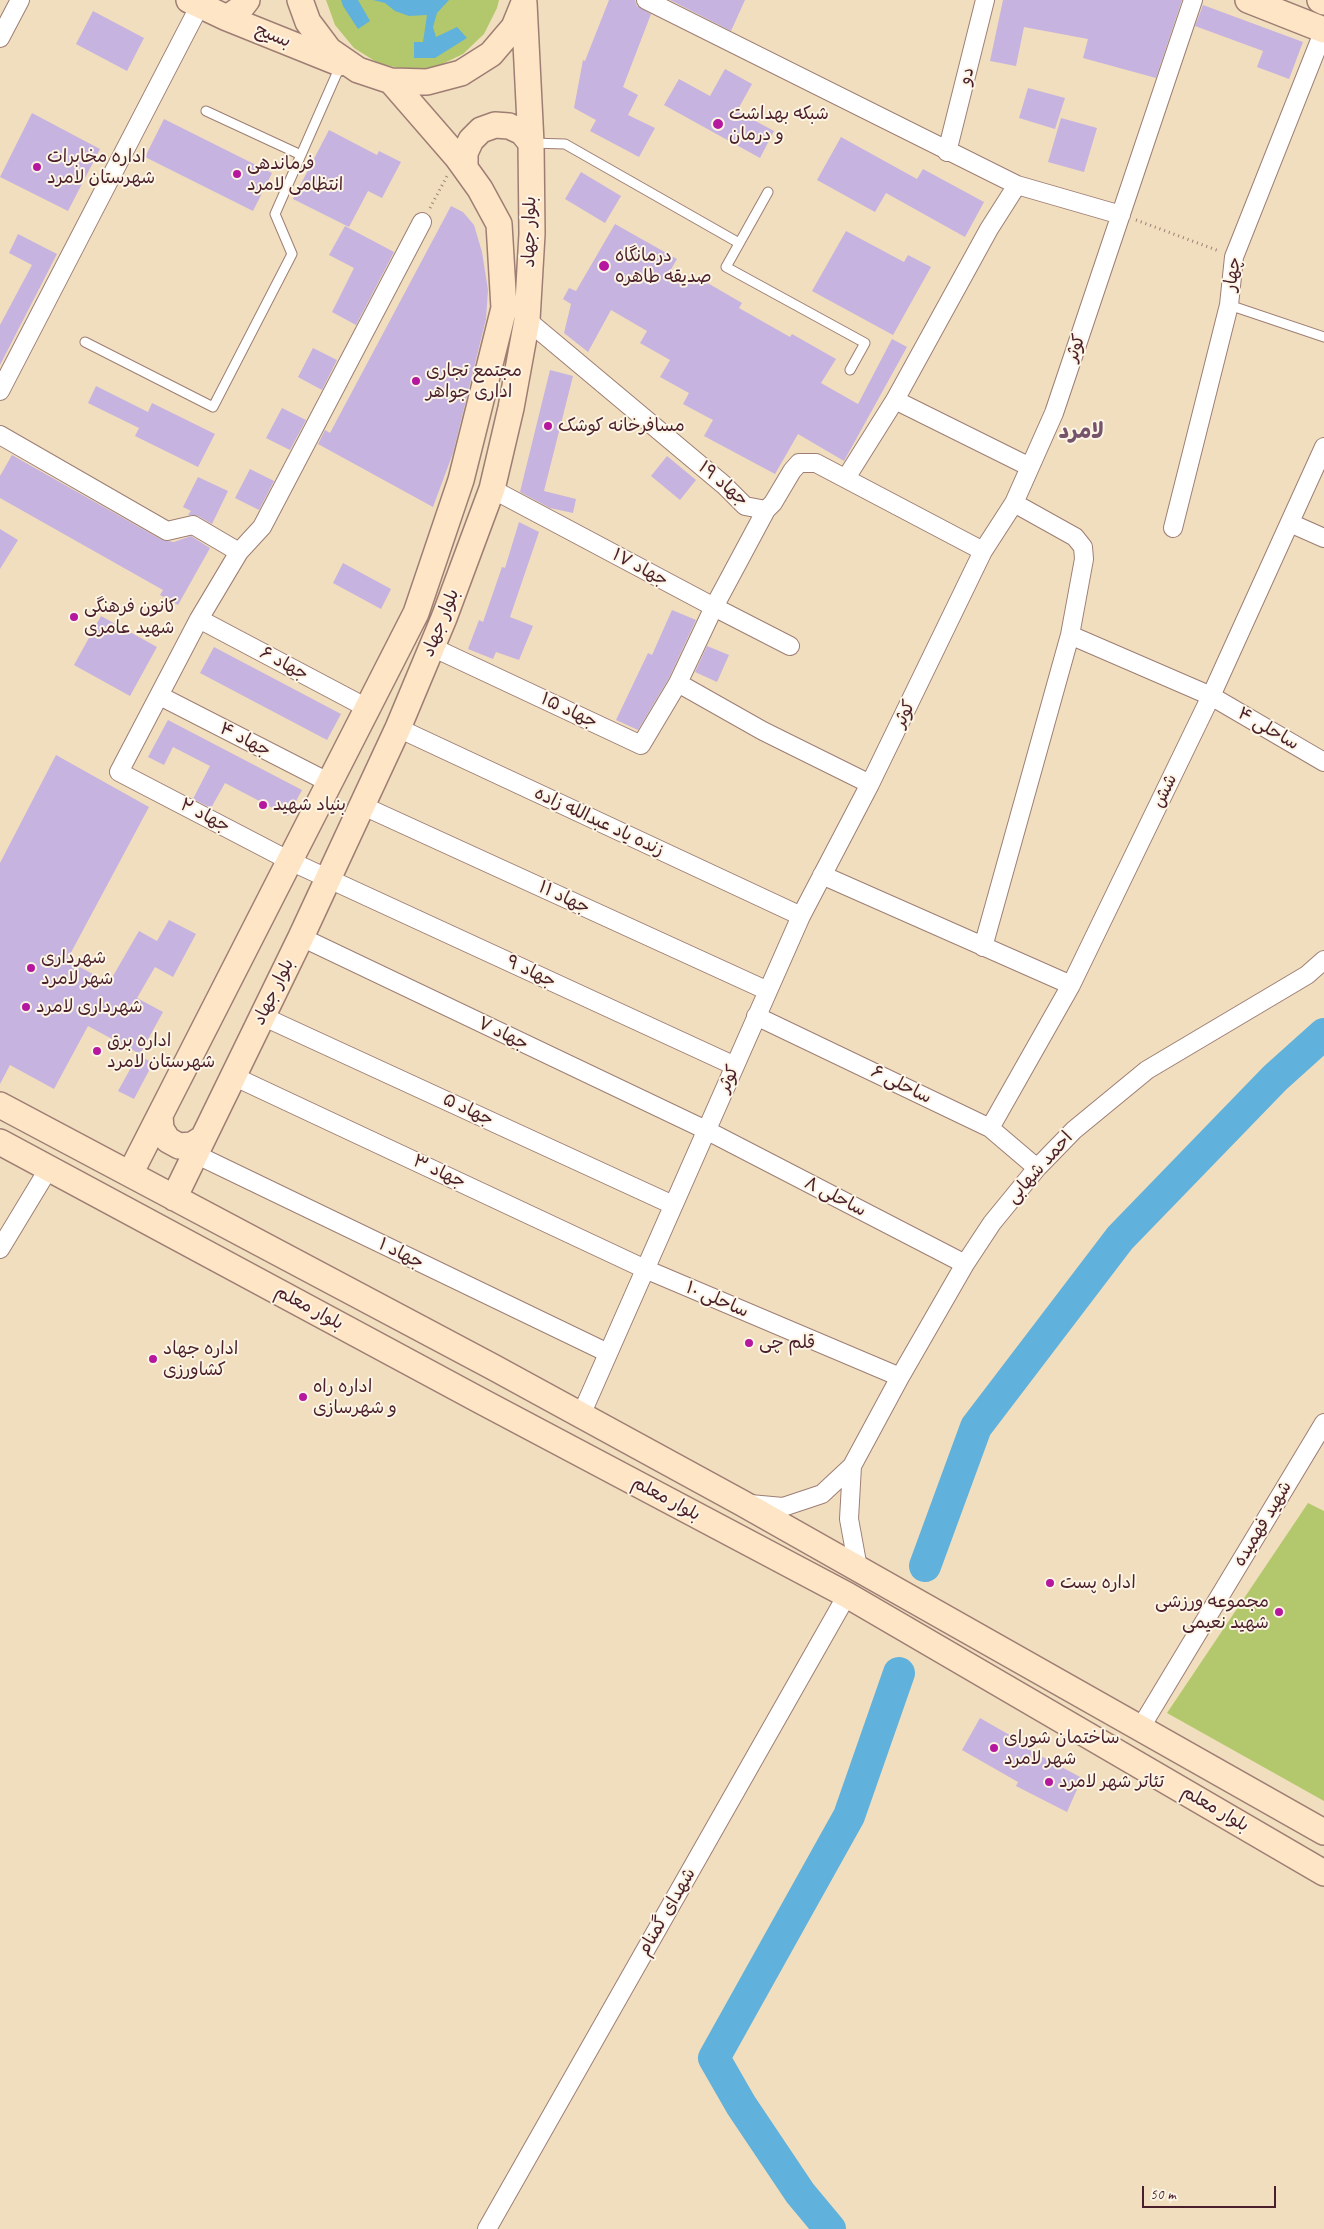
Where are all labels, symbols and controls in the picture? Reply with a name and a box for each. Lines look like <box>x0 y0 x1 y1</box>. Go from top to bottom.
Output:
street label: بسیج <box>252 19 294 53</box>
street label: دو <box>954 65 980 87</box>
place label: شبکه بهداشت و درمان <box>729 103 829 146</box>
marker: شبکه بهداشت و درمان <box>711 117 725 131</box>
place label: اداره مخابرات شهرستان لامرد <box>47 146 155 188</box>
place label: فرماندهی انتظامی لامرد <box>247 153 343 195</box>
marker: اداره مخابرات شهرستان لامرد <box>31 161 43 173</box>
marker: فرماندهی انتظامی لامرد <box>231 168 243 180</box>
street label: بلوار جهاد <box>519 196 541 268</box>
place label: درمانگاه صدیقه طاهره <box>615 245 712 288</box>
street label: چهار <box>1220 255 1246 293</box>
marker: درمانگاه صدیقه طاهره <box>597 259 611 273</box>
street label: کوثر <box>1061 332 1091 364</box>
place label: مجتمع تجاری اداری جواهر <box>426 360 522 402</box>
marker: مجتمع تجاری اداری جواهر <box>410 375 422 387</box>
place label: مسافرخانه کوشک <box>558 415 685 437</box>
district label: لامرد <box>1059 419 1103 445</box>
marker: مسافرخانه کوشک <box>542 420 554 432</box>
street label: جهاد ۱۹ <box>693 457 753 511</box>
street label: جهاد ۱۷ <box>608 544 672 592</box>
street label: بلوار جهاد <box>418 586 464 660</box>
place label: کانون فرهنگی شهید عامری <box>84 596 177 638</box>
marker: کانون فرهنگی شهید عامری <box>68 611 80 623</box>
street label: جهاد ۶ <box>256 642 312 686</box>
street label: جهاد ۱۵ <box>537 689 601 733</box>
street label: کوثر <box>889 697 921 731</box>
street label: ساحلی ۴ <box>1233 703 1303 755</box>
street label: جهاد ۴ <box>216 718 274 762</box>
street label: شش <box>1148 771 1182 811</box>
street label: زنده یاد عبدالله زاده <box>531 783 667 861</box>
street label: جهاد ۲ <box>176 794 234 838</box>
place label: بنیاد شهید <box>273 794 346 816</box>
marker: بنیاد شهید <box>257 799 269 811</box>
street label: جهاد ۱۱ <box>535 877 593 919</box>
place label: شهرداری شهر لامرد <box>41 947 114 990</box>
street label: جهاد ۹ <box>503 951 559 993</box>
street label: بلوار جهاد <box>249 955 299 1029</box>
marker: شهرداری شهر لامرد <box>25 962 37 974</box>
place label: شهرداری لامرد <box>36 996 143 1018</box>
marker: شهرداری لامرد <box>20 1001 32 1013</box>
street label: جهاد ۷ <box>474 1012 532 1056</box>
place label: اداره برق شهرستان لامرد <box>107 1030 215 1072</box>
marker: اداره برق شهرستان لامرد <box>91 1045 103 1057</box>
street label: ساحلی ۶ <box>867 1061 935 1109</box>
street label: کوثر <box>714 1062 744 1096</box>
street label: جهاد ۵ <box>439 1089 497 1131</box>
street label: احمد شهابی <box>1002 1128 1078 1208</box>
street label: جهاد ۳ <box>409 1150 469 1194</box>
street label: ساحلی ۸ <box>801 1172 869 1222</box>
street label: جهاد ۱ <box>375 1234 427 1274</box>
street label: ساحلی ۱۰ <box>682 1277 752 1323</box>
street label: بلوار معلم <box>271 1281 347 1335</box>
place label: قلم چی <box>759 1332 815 1354</box>
marker: قلم چی <box>743 1337 755 1349</box>
place label: اداره جهاد کشاورزی <box>163 1338 238 1380</box>
marker: اداره جهاد کشاورزی <box>147 1353 159 1365</box>
place label: اداره راه و شهرسازی <box>313 1376 397 1418</box>
marker: اداره راه و شهرسازی <box>297 1391 309 1403</box>
street label: بلوار معلم <box>628 1472 704 1526</box>
street label: شهید فهمیده <box>1229 1477 1297 1571</box>
place label: اداره پست <box>1060 1572 1136 1594</box>
marker: اداره پست <box>1044 1577 1056 1589</box>
place label: مجموعه ورزشی شهید نعیمی <box>1155 1591 1269 1634</box>
marker: مجموعه ورزشی شهید نعیمی <box>1273 1606 1285 1618</box>
place label: ساختمان شورای شهر لامرد <box>1004 1727 1120 1770</box>
marker: ساختمان شورای شهر لامرد <box>988 1742 1000 1754</box>
place label: تئاتر شهر لامرد <box>1059 1771 1164 1793</box>
marker: تئاتر شهر لامرد <box>1043 1776 1055 1788</box>
street label: بلوار معلم <box>1177 1781 1253 1837</box>
street label: شهدای گمنام <box>633 1864 701 1960</box>
scale bar <box>1144 2176 1278 2208</box>
text: 50 m <box>1150 2185 1176 2204</box>

